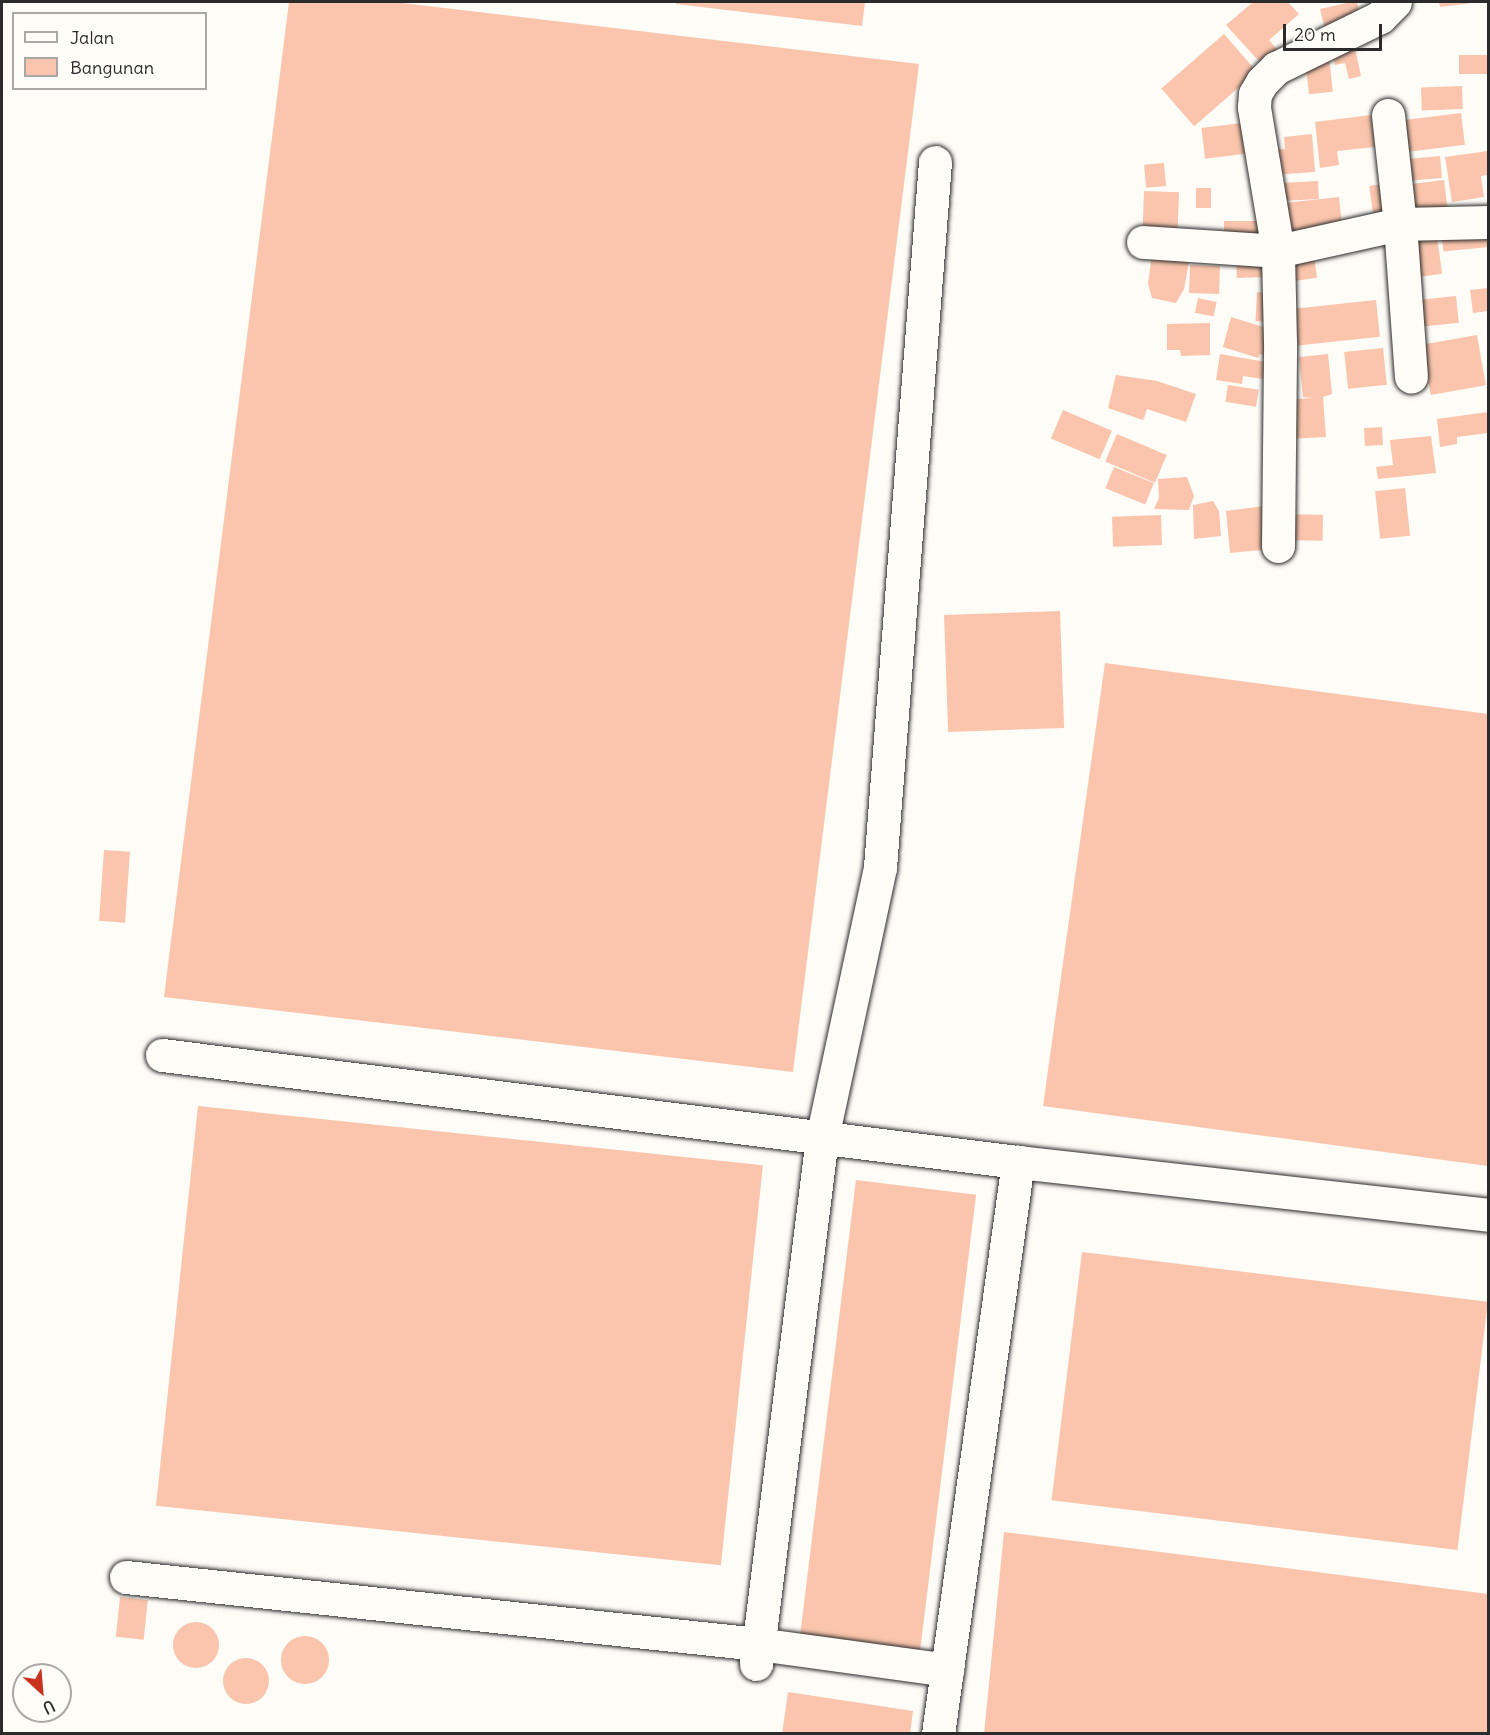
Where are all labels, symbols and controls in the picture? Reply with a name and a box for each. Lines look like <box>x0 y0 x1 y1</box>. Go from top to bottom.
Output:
legend <box>12 12 207 90</box>
scale bar <box>1286 12 1385 50</box>
text: 20 m <box>1294 23 1336 46</box>
text: Jalan <box>70 26 114 49</box>
text: Bangunan <box>70 56 154 79</box>
north arrow <box>12 1663 72 1723</box>
text: U <box>40 1696 58 1719</box>

